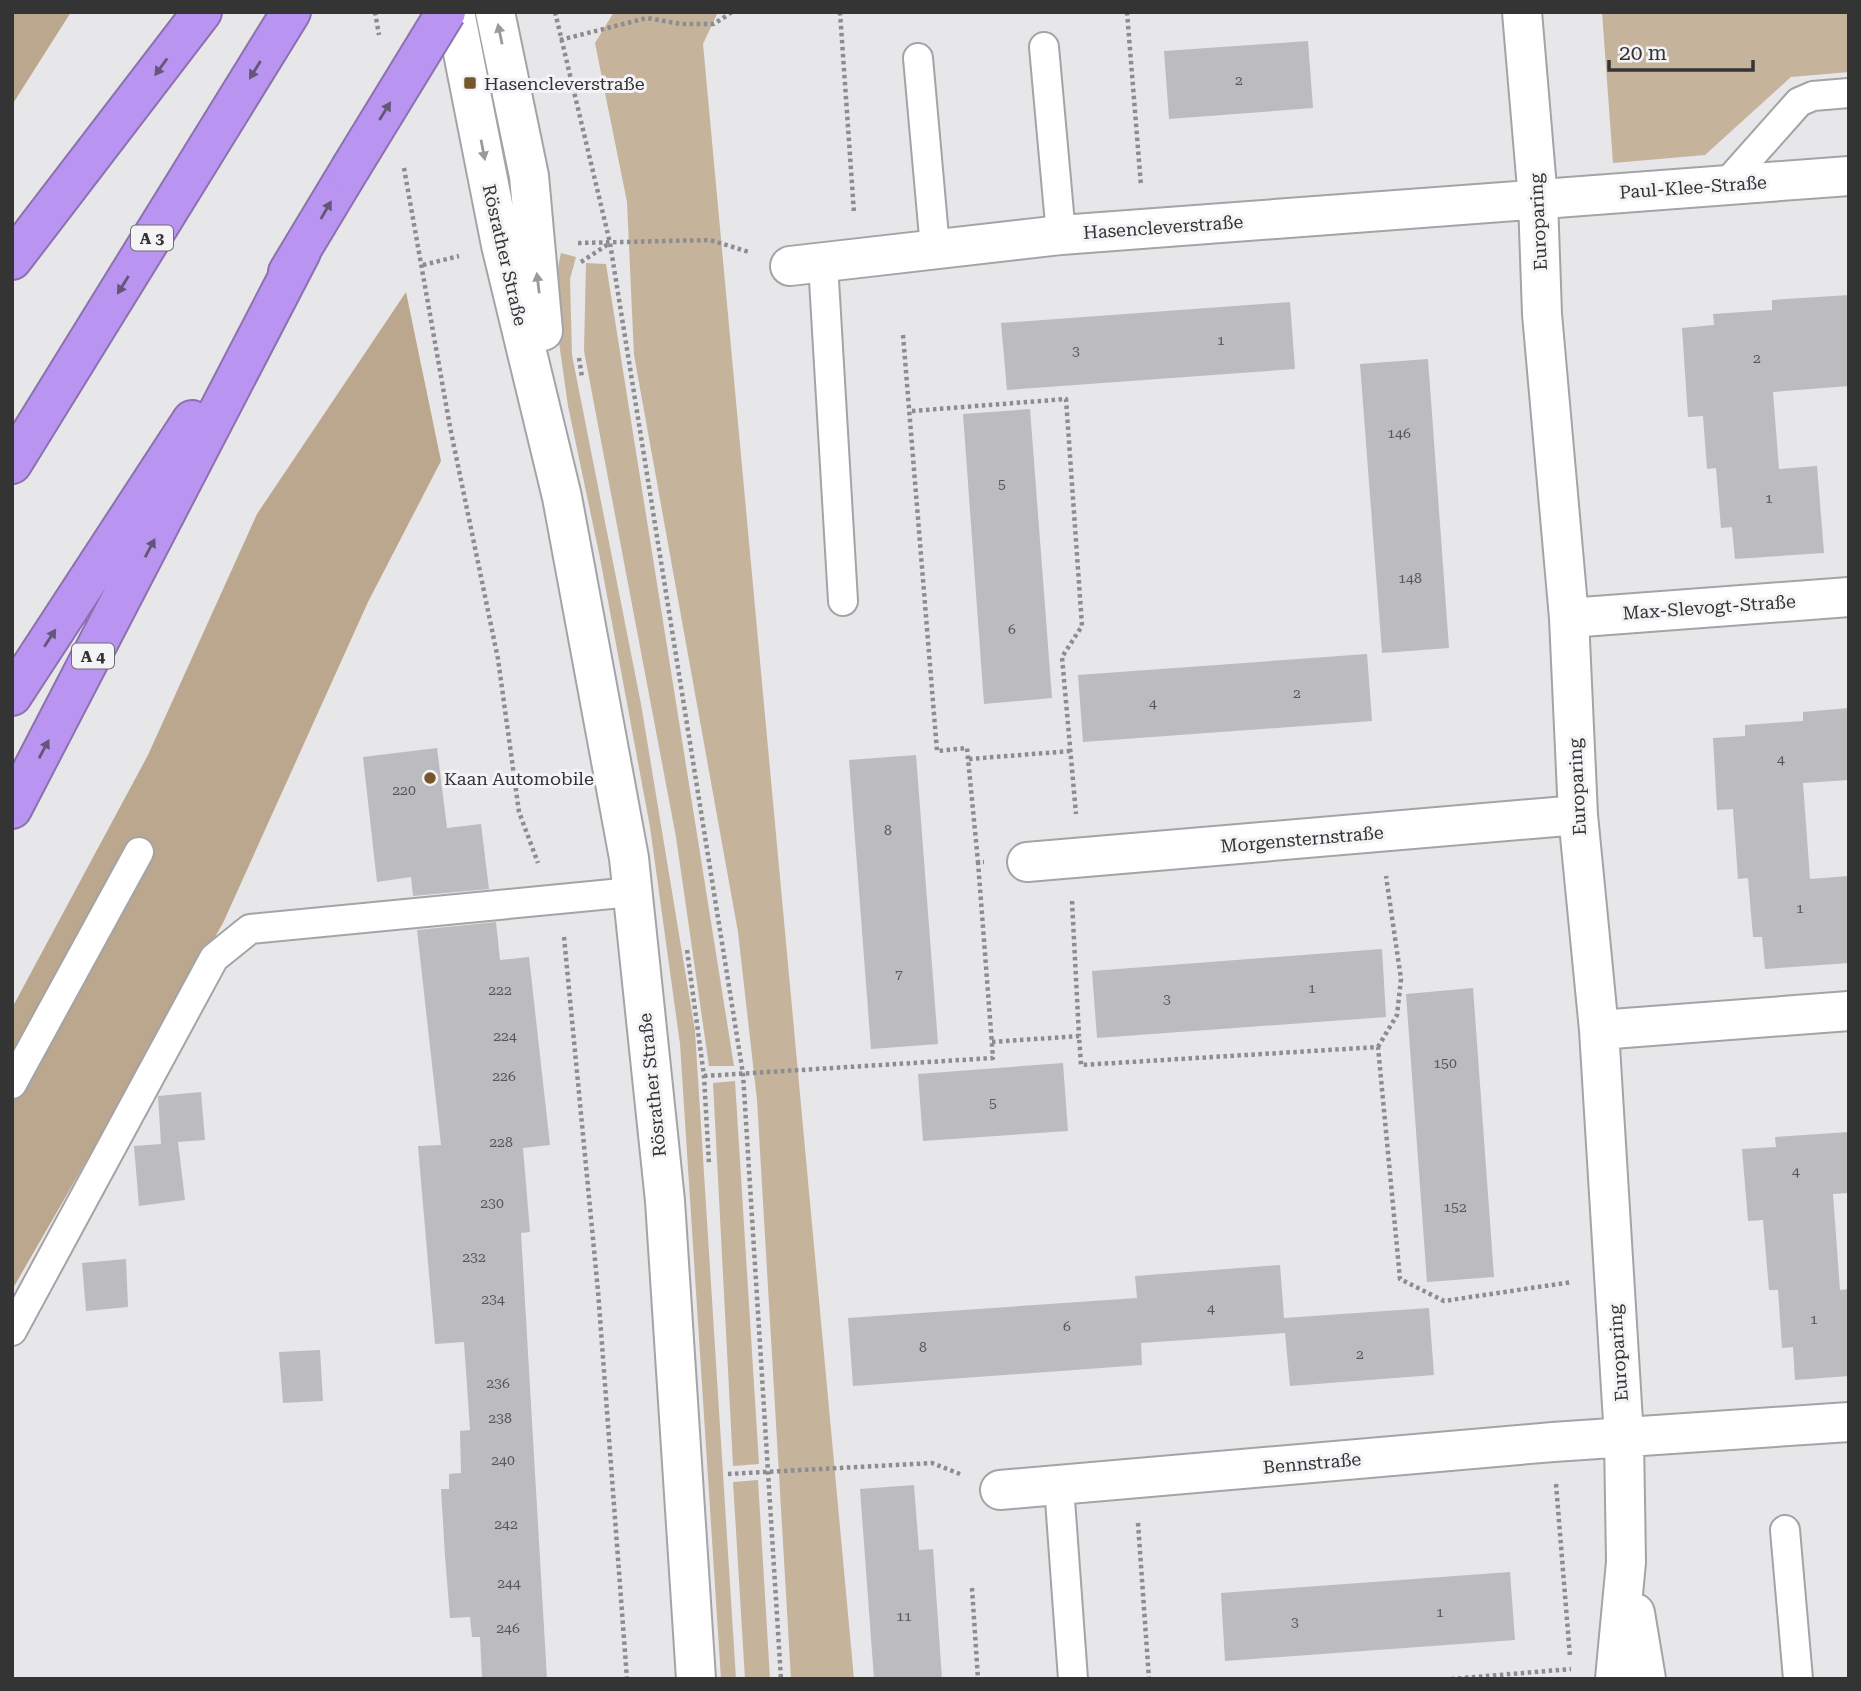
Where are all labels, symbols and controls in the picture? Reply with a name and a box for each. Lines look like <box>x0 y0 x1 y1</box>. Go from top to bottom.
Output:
one-way arrow <box>495 23 506 45</box>
scale bar <box>1609 28 1752 72</box>
text: 20 m <box>1619 41 1667 65</box>
one-way arrow <box>154 58 168 76</box>
one-way arrow <box>249 61 262 80</box>
house number: 2 <box>1235 72 1243 88</box>
place label: Hasencleverstraße <box>484 73 645 94</box>
marker: Hasencleverstraße <box>462 75 478 91</box>
one-way arrow <box>379 101 392 120</box>
one-way arrow <box>477 139 488 161</box>
street label: Paul-Klee-Straße <box>1619 171 1768 203</box>
street label: Europaring <box>1525 172 1551 271</box>
street label: Rösrather Straße <box>478 182 532 328</box>
one-way arrow <box>319 201 332 220</box>
street label: Hasencleverstraße <box>1082 211 1244 243</box>
road number: A 3 <box>131 226 173 250</box>
one-way arrow <box>532 272 543 294</box>
one-way arrow <box>117 275 129 294</box>
house number: 1 <box>1217 332 1225 348</box>
house number: 3 <box>1072 343 1080 359</box>
house number: 2 <box>1753 350 1761 366</box>
house number: 146 <box>1387 425 1411 441</box>
house number: 5 <box>998 476 1006 492</box>
house number: 1 <box>1765 490 1773 506</box>
one-way arrow <box>144 538 156 558</box>
house number: 148 <box>1398 570 1422 586</box>
street label: Max-Slevogt-Straße <box>1622 590 1796 624</box>
house number: 6 <box>1008 621 1016 637</box>
one-way arrow <box>43 629 56 648</box>
road number: A 4 <box>72 643 114 668</box>
house number: 2 <box>1293 685 1301 701</box>
house number: 4 <box>1149 695 1157 711</box>
street label: Europaring <box>1564 737 1590 836</box>
one-way arrow <box>38 739 50 759</box>
house number: 4 <box>1777 751 1785 767</box>
place label: Kaan Automobile <box>444 768 594 789</box>
marker: Kaan Automobile <box>422 770 438 786</box>
house number: 220 <box>392 782 416 798</box>
street label: Morgensternstraße <box>1220 821 1385 857</box>
house number: 8 <box>884 822 892 838</box>
house number: 1 <box>1796 900 1804 916</box>
house number: 7 <box>895 966 903 982</box>
house number: 1 <box>1308 980 1316 996</box>
house number: 222 <box>488 982 512 998</box>
house number: 3 <box>1163 991 1171 1007</box>
street label: Rösrather Straße <box>634 1012 670 1158</box>
house number: 224 <box>493 1028 517 1044</box>
house number: 150 <box>1433 1055 1457 1071</box>
house number: 226 <box>492 1068 516 1084</box>
house number: 5 <box>989 1095 997 1111</box>
house number: 228 <box>489 1134 513 1150</box>
house number: 4 <box>1792 1163 1800 1179</box>
house number: 230 <box>480 1195 504 1211</box>
house number: 152 <box>1443 1199 1467 1215</box>
house number: 232 <box>462 1249 486 1265</box>
house number: 234 <box>481 1291 505 1307</box>
house number: 4 <box>1207 1300 1215 1316</box>
street label: Europaring <box>1604 1303 1632 1402</box>
house number: 1 <box>1810 1311 1818 1327</box>
house number: 6 <box>1063 1318 1071 1334</box>
house number: 8 <box>919 1339 927 1355</box>
house number: 2 <box>1356 1346 1364 1362</box>
house number: 236 <box>486 1375 510 1391</box>
house number: 238 <box>488 1410 512 1426</box>
street label: Bennstraße <box>1262 1448 1362 1478</box>
house number: 240 <box>491 1452 515 1468</box>
house number: 242 <box>494 1516 518 1532</box>
house number: 244 <box>497 1575 521 1591</box>
house number: 1 <box>1436 1604 1444 1620</box>
house number: 11 <box>896 1608 912 1624</box>
house number: 3 <box>1291 1614 1299 1630</box>
house number: 246 <box>496 1620 520 1636</box>

